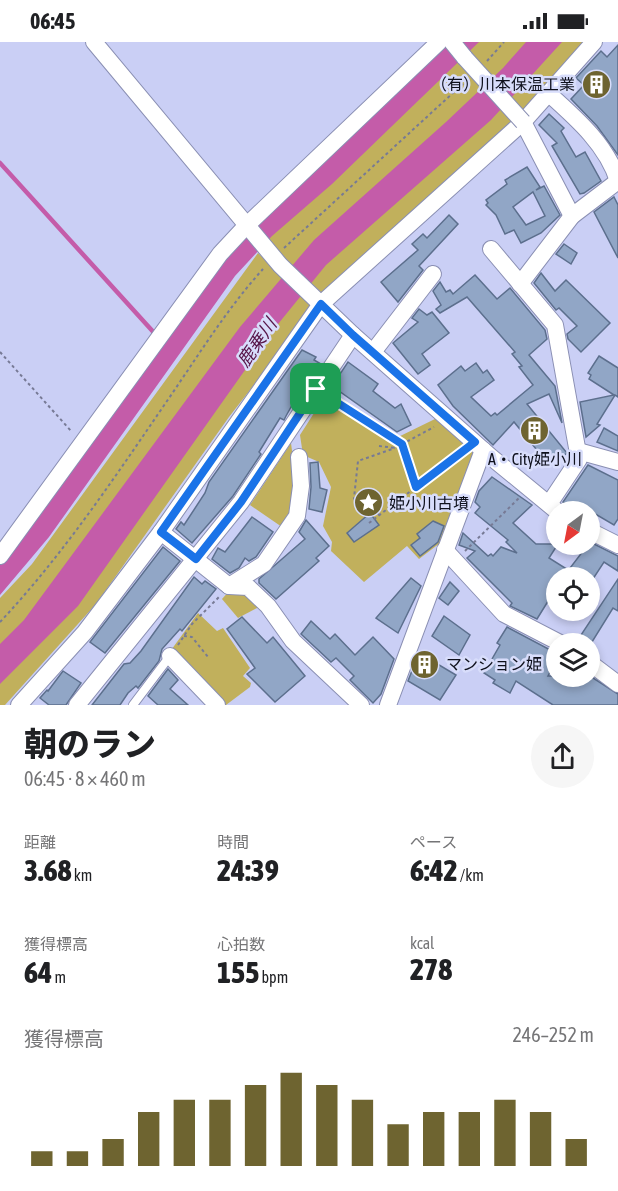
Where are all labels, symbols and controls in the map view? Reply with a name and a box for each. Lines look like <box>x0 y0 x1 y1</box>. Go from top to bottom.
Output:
text: 06:45 <box>30 8 75 34</box>
building icon: （有）川本保温工業 <box>580 68 612 100</box>
place label: （有）川本保温工業 <box>431 75 575 93</box>
water label: 鹿乗川 <box>233 313 282 371</box>
pin <box>290 363 341 414</box>
icon: arrive <box>299 372 332 405</box>
building icon: A・City姫小川 <box>519 415 551 447</box>
place label: A・City姫小川 <box>488 450 582 469</box>
place icon: 姫小川古墳 <box>352 487 384 519</box>
place label: 姫小川古墳 <box>389 494 469 512</box>
north arrow <box>546 501 600 555</box>
map controls <box>546 501 600 687</box>
button: locate <box>546 567 600 621</box>
button: layers <box>546 633 600 687</box>
building icon: マンション姫 <box>409 648 441 680</box>
place label: マンション姫 <box>446 655 542 673</box>
text: 朝のラン <box>24 725 156 763</box>
button: share <box>531 725 594 788</box>
text: 06:45 · 8 × 460 m <box>24 767 146 790</box>
text: 距離 <box>24 833 56 851</box>
text: 時間 <box>217 833 249 851</box>
text: ペース <box>410 833 457 851</box>
text: 3.68 <box>24 853 72 887</box>
text: 24:39 <box>217 853 279 887</box>
text: 6:42 <box>410 853 458 887</box>
text: km <box>72 866 92 884</box>
text: /km <box>458 866 484 884</box>
text: kcal <box>410 934 434 952</box>
text: 獲得標高 <box>24 935 88 953</box>
text: 心拍数 <box>217 935 265 953</box>
text: 278 <box>410 952 452 986</box>
text: 64 <box>24 955 52 989</box>
text: 155 <box>217 955 259 989</box>
text: m <box>52 968 66 986</box>
text: bpm <box>259 968 288 986</box>
text: 246–252 m <box>512 1023 594 1046</box>
text: 獲得標高 <box>24 1027 104 1050</box>

